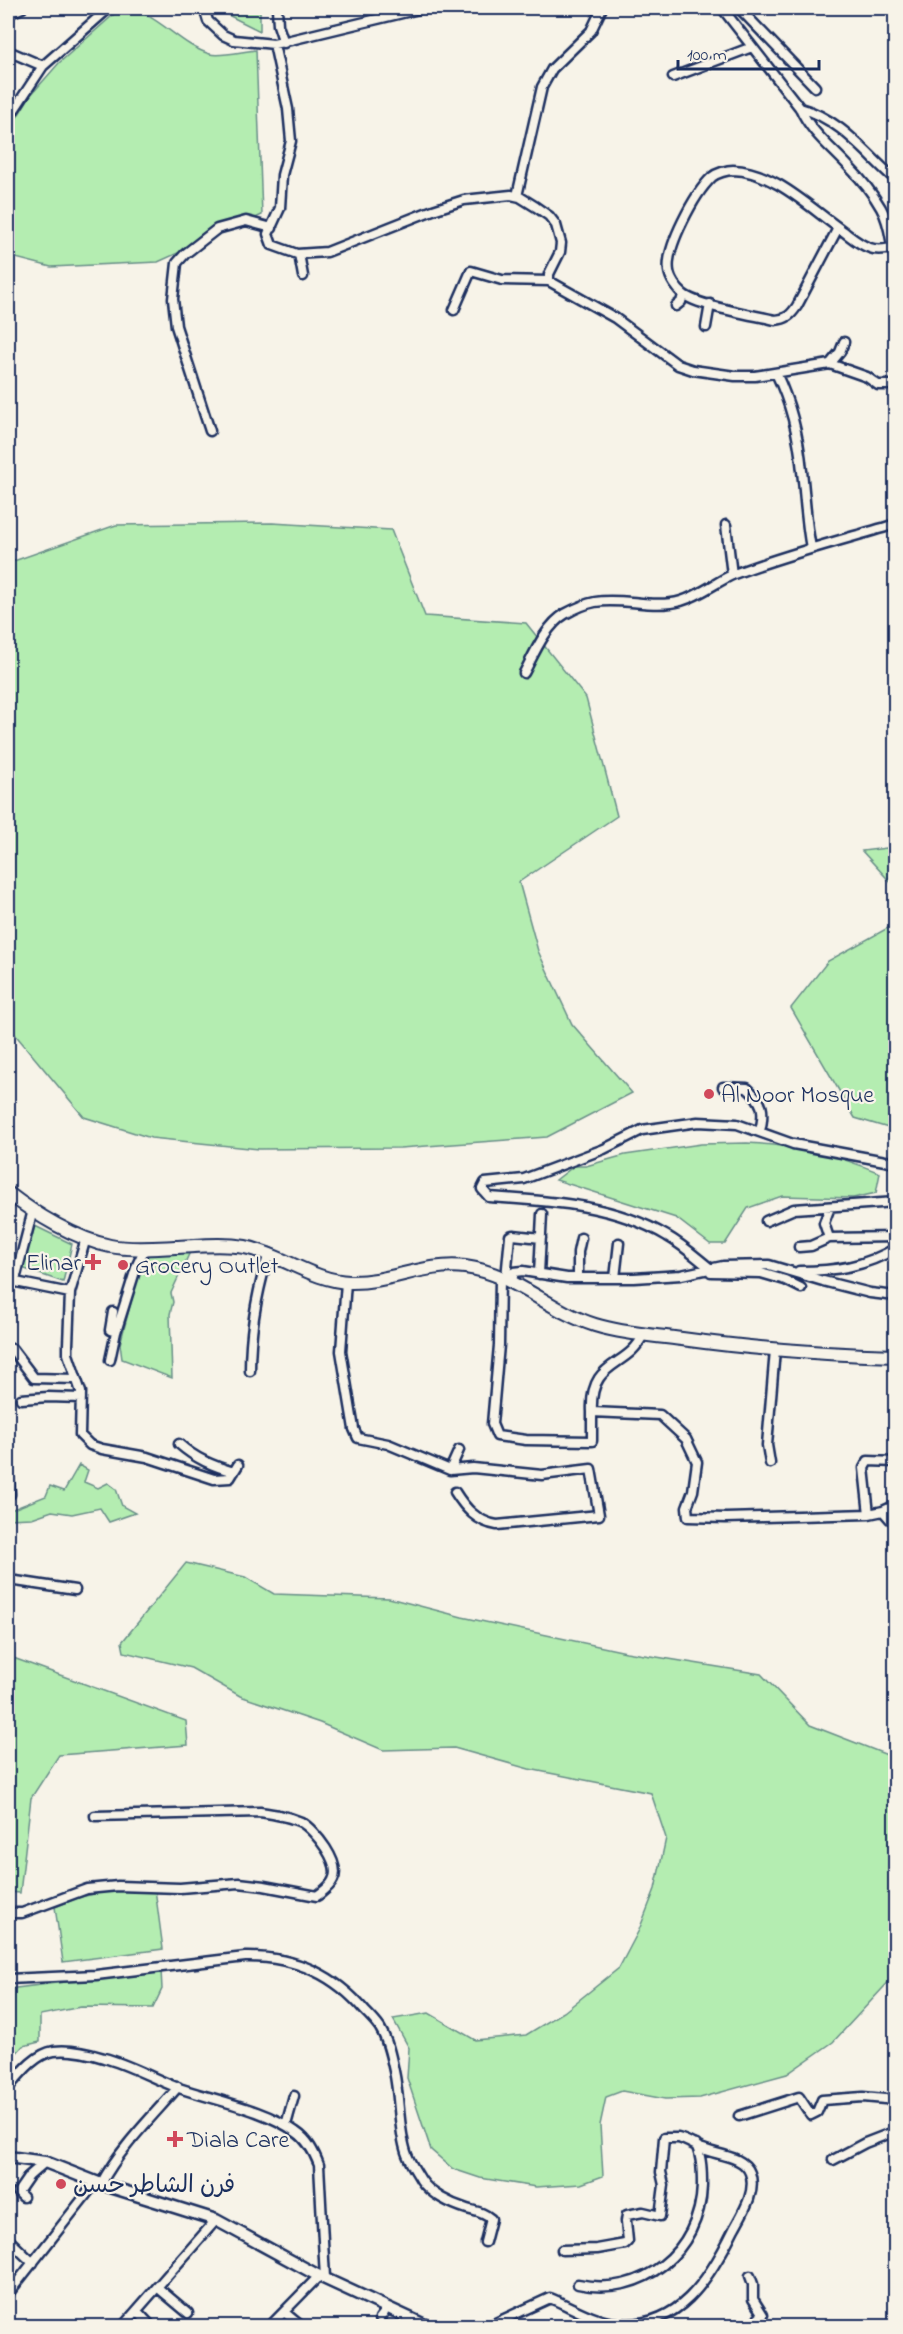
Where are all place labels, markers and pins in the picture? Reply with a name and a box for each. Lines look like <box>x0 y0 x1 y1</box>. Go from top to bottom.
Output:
place label: Al Noor Mosque <box>721 1079 874 1114</box>
marker: Al Noor Mosque <box>702 1087 716 1101</box>
place label: Elinar <box>26 1247 82 1282</box>
place label: Grocery Outlet <box>135 1250 279 1286</box>
marker: Elinar <box>86 1255 100 1269</box>
marker: Grocery Outlet <box>116 1258 130 1272</box>
place label: Diala Care <box>186 2124 289 2159</box>
marker: Diala Care <box>168 2132 182 2146</box>
place label: فرن الشاطر حسن <box>73 2169 235 2204</box>
marker: فرن الشاطر حسن <box>54 2177 68 2191</box>

